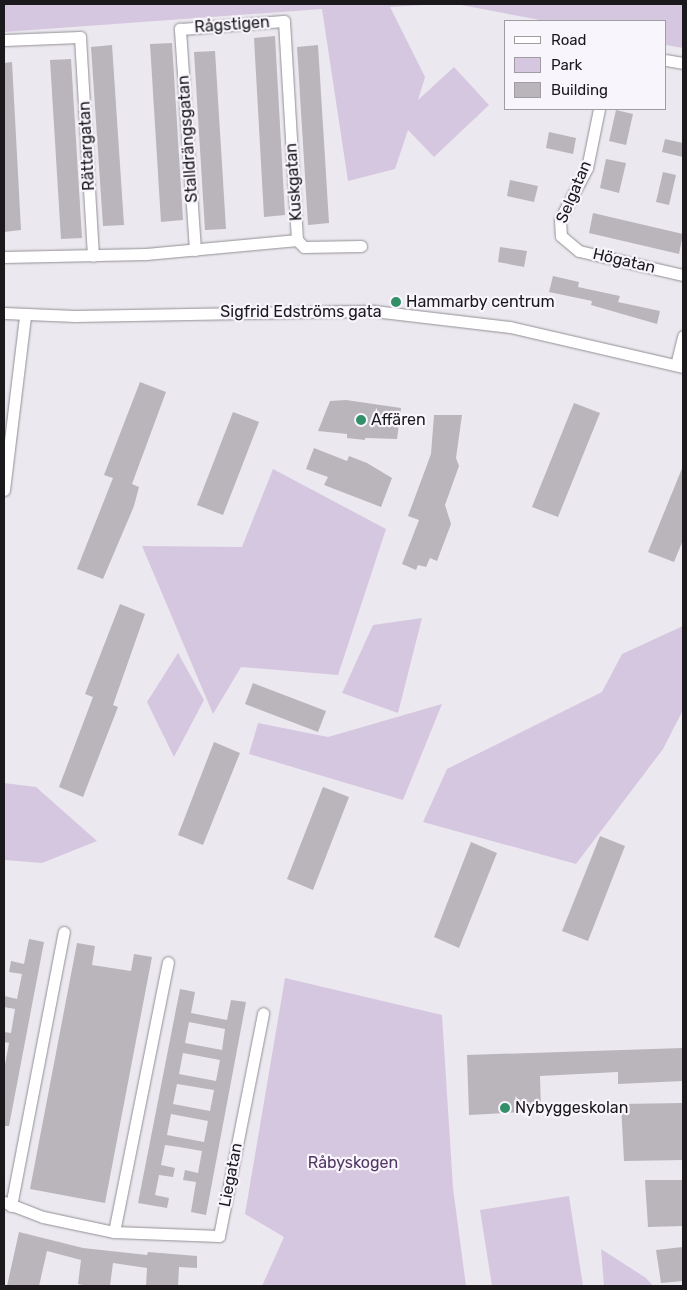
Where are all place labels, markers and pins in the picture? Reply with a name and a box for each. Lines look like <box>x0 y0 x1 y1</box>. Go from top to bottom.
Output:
place label: Hammarby centrum <box>406 292 555 312</box>
marker: Hammarby centrum <box>390 296 402 308</box>
place label: Affären <box>371 410 426 430</box>
marker: Affären <box>355 414 367 426</box>
place label: Nybyggeskolan <box>515 1098 628 1118</box>
marker: Nybyggeskolan <box>499 1102 511 1114</box>

